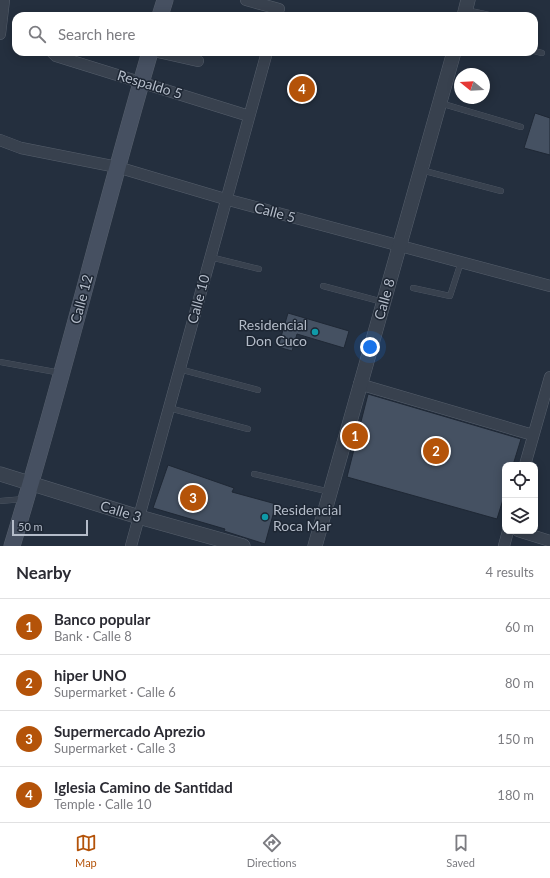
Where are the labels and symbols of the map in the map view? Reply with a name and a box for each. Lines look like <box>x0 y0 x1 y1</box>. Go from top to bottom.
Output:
street label: Respaldo 5 <box>115 66 185 102</box>
north arrow <box>454 68 490 104</box>
pin: 4 <box>289 74 315 104</box>
street label: Calle 5 <box>253 198 297 226</box>
street label: Calle 12 <box>66 273 96 325</box>
street label: Calle 10 <box>183 273 213 325</box>
street label: Calle 8 <box>370 276 398 322</box>
place label: Residencial Don Cuco <box>239 316 307 349</box>
marker: Residencial Don Cuco <box>310 327 320 337</box>
your location <box>360 337 380 357</box>
pin: 1 <box>342 421 368 451</box>
pin: 2 <box>423 436 449 466</box>
pin: 3 <box>180 483 206 513</box>
street label: Calle 3 <box>98 497 144 525</box>
place label: Residencial Roca Mar <box>273 501 341 534</box>
marker: Residencial Roca Mar <box>260 512 270 522</box>
scale bar <box>12 518 88 537</box>

